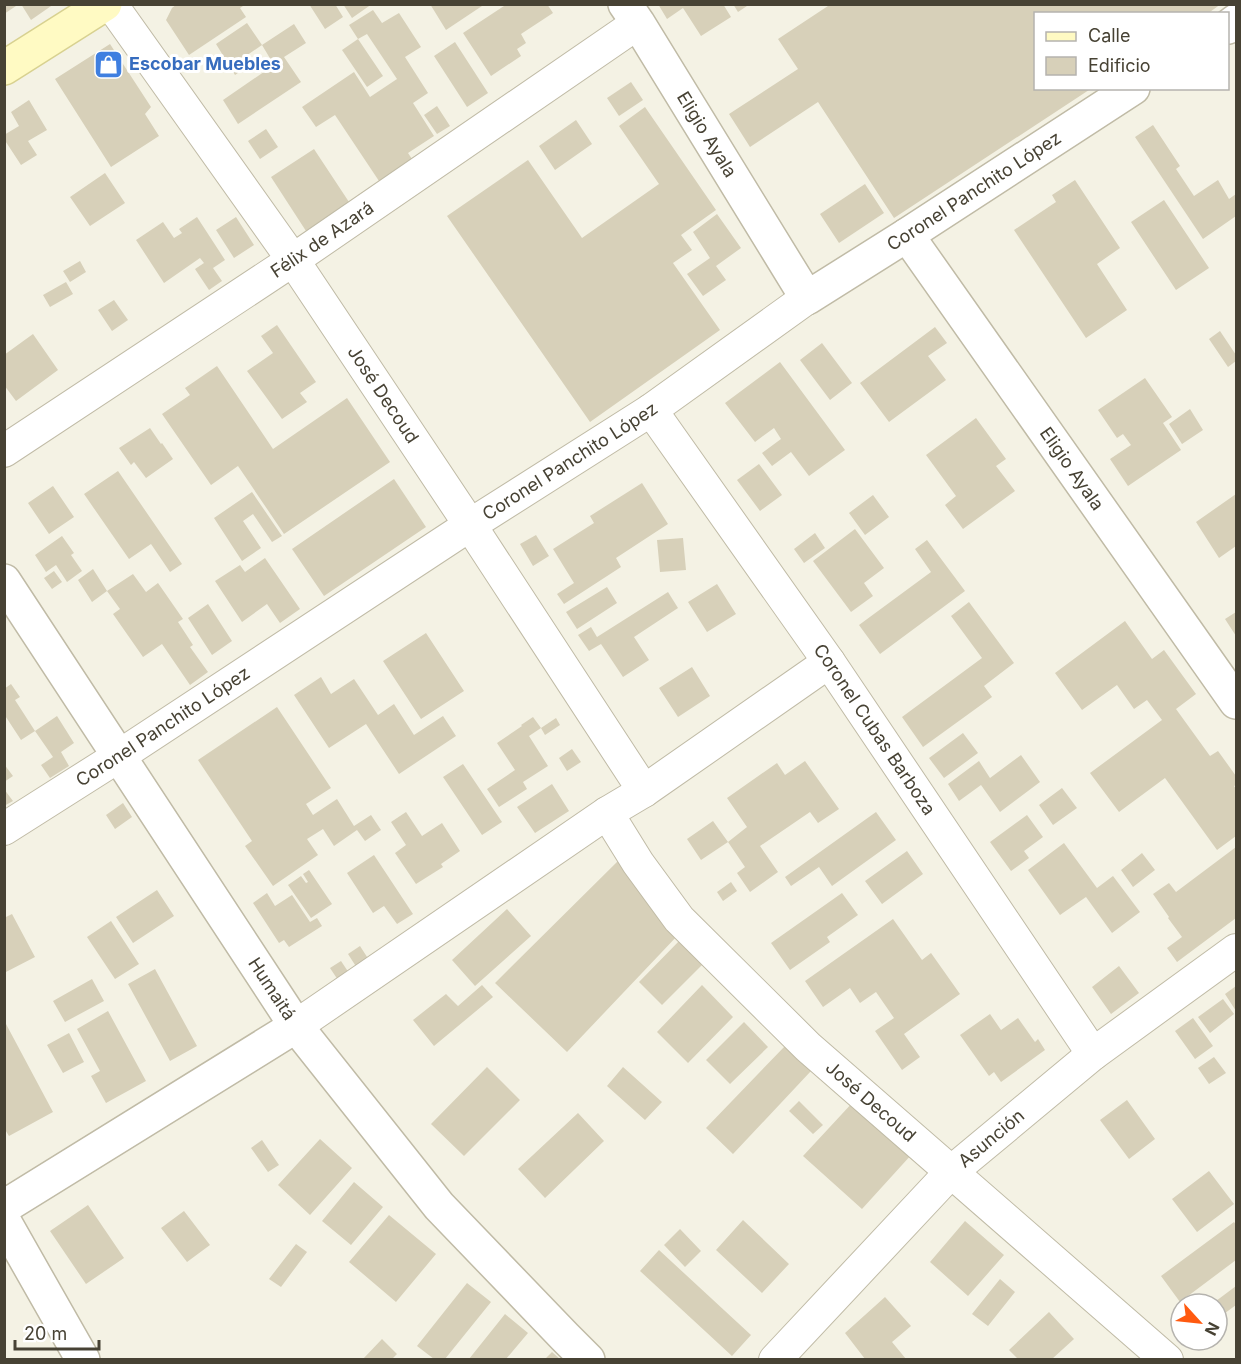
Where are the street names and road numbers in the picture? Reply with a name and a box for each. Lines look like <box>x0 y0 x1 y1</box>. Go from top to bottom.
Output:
street label: Eligio Ayala <box>673 88 741 181</box>
street label: Coronel Panchito López <box>883 127 1065 255</box>
street label: Félix de Azará <box>267 197 377 282</box>
street label: José Decoud <box>343 342 423 447</box>
street label: Coronel Panchito López <box>478 398 661 524</box>
street label: Eligio Ayala <box>1036 423 1109 514</box>
street label: Coronel Cubas Barboza <box>810 640 940 819</box>
street label: Coronel Panchito López <box>72 662 253 791</box>
street label: Humaitá <box>244 954 300 1024</box>
street label: José Decoud <box>822 1056 920 1146</box>
street label: Asunción <box>954 1105 1028 1172</box>

